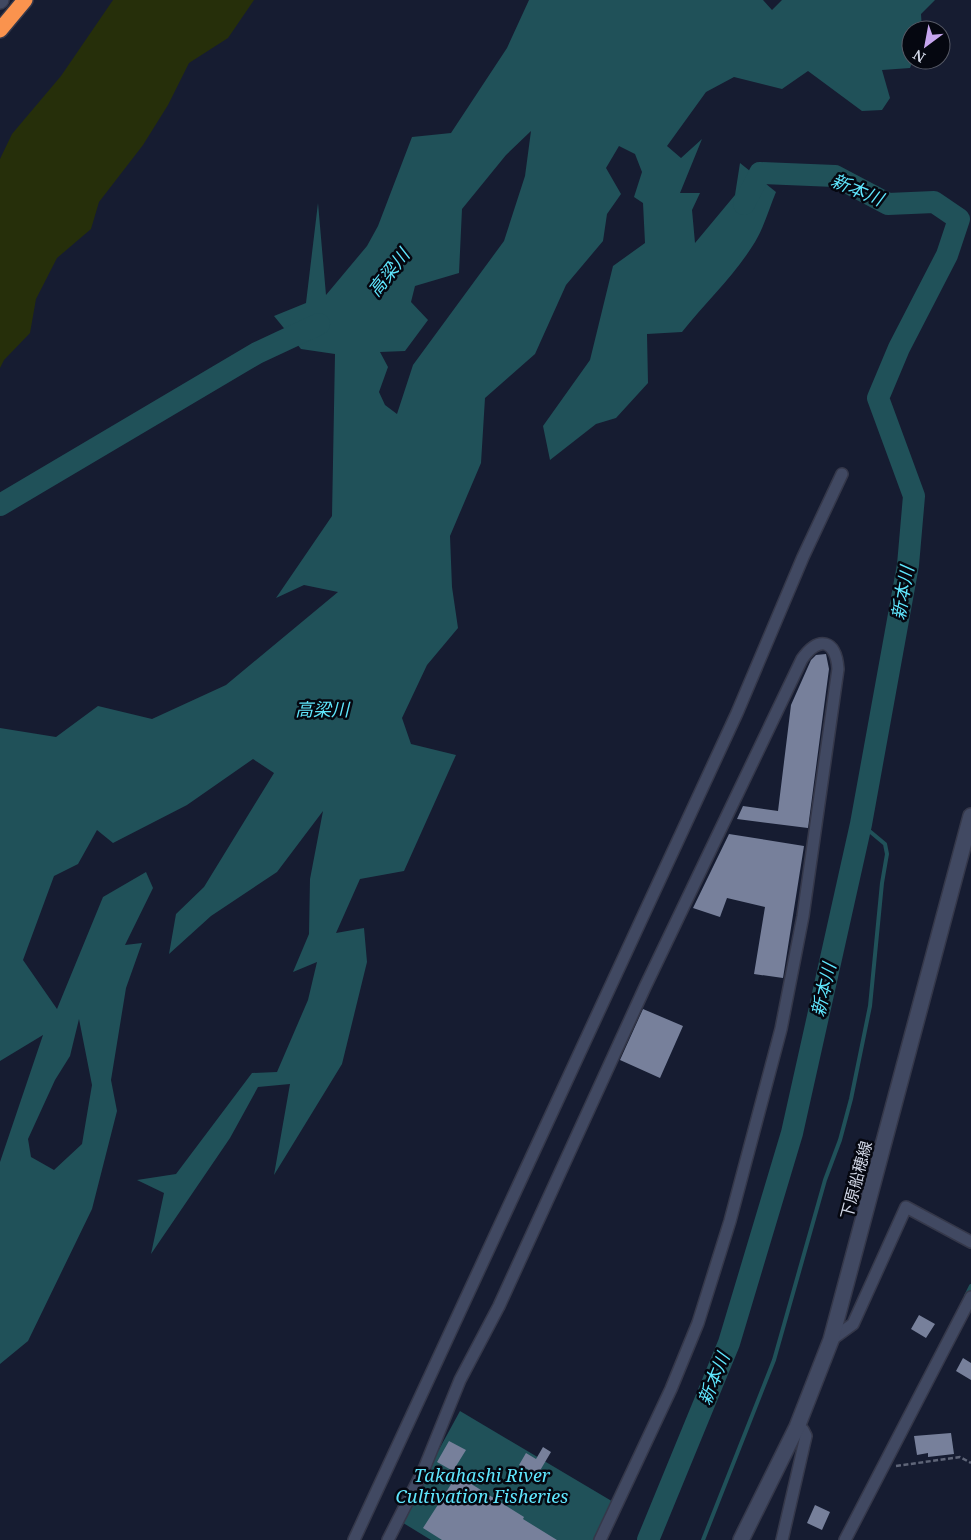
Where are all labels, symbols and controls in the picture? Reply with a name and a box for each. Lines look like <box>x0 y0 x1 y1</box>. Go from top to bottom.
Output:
north arrow <box>901 20 951 70</box>
text: N <box>909 45 929 67</box>
water label: 新本川 <box>828 167 889 211</box>
water label: 高梁川 <box>362 242 416 301</box>
water label: 新本川 <box>886 562 919 621</box>
water label: 高梁川 <box>295 697 351 721</box>
water label: 新本川 <box>805 959 841 1019</box>
street label: 下原船穂線 <box>835 1139 877 1221</box>
water label: 新本川 <box>692 1347 735 1408</box>
water label: Takahashi River Cultivation Fisheries <box>396 1463 568 1508</box>

